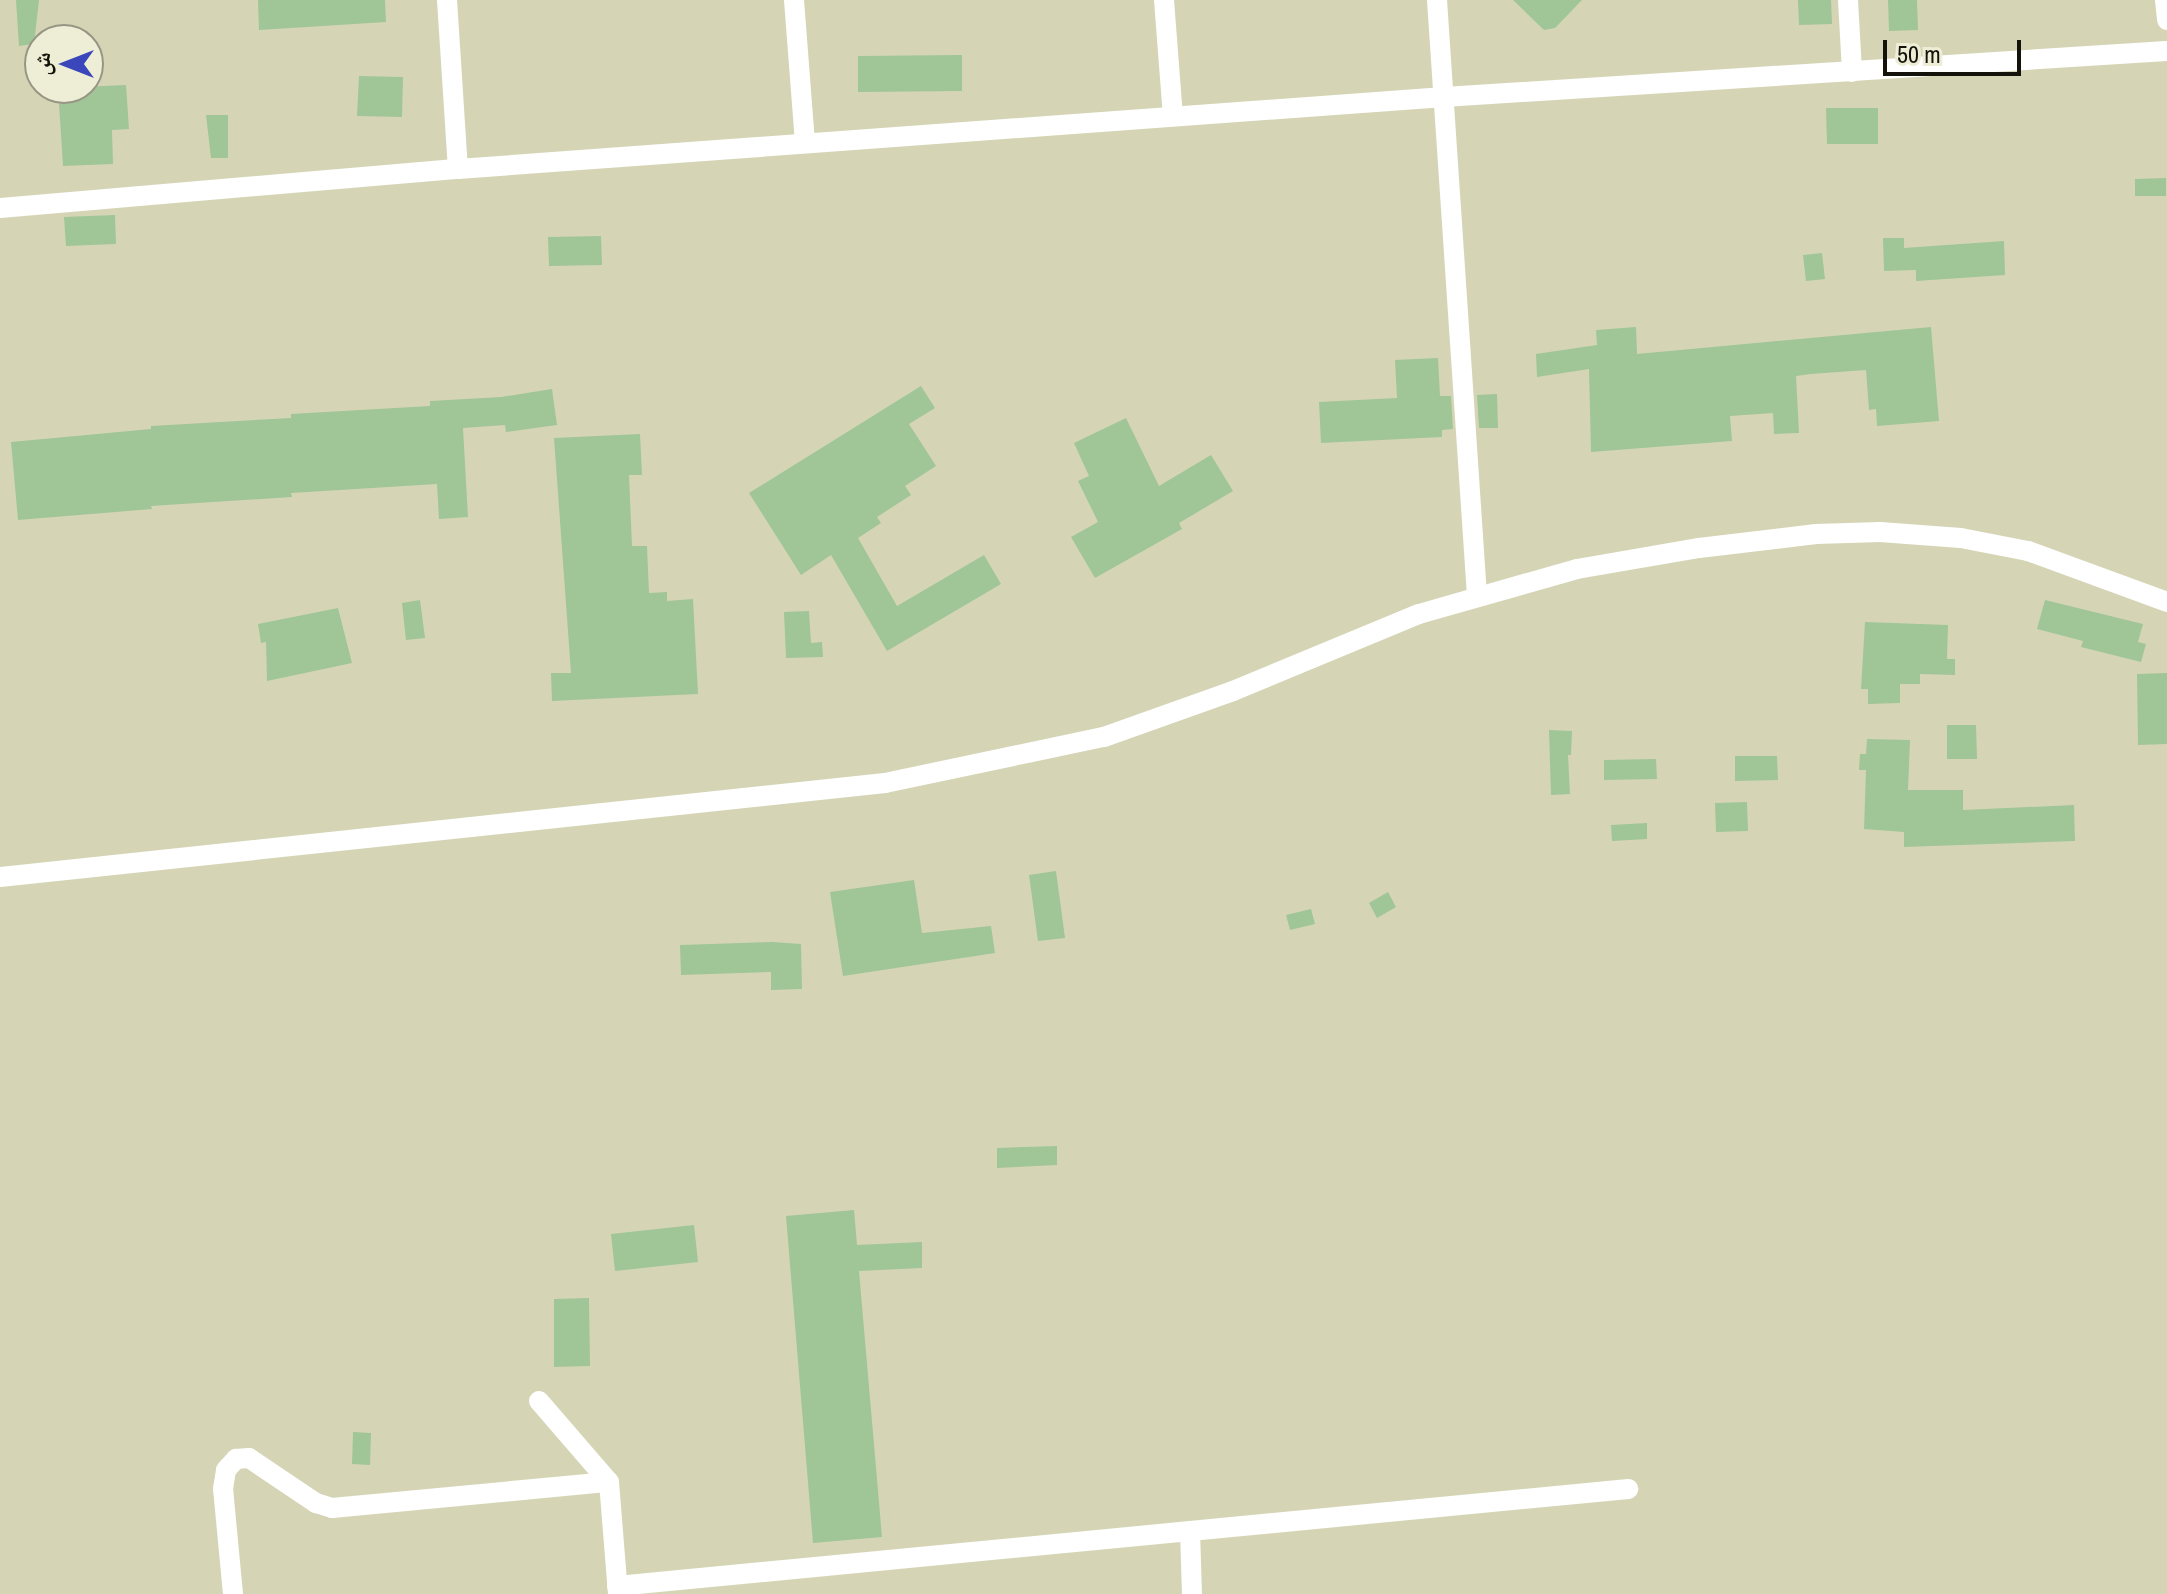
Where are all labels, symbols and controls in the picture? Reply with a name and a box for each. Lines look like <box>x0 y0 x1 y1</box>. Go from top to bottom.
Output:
north arrow <box>24 24 104 104</box>
scale bar <box>1887 24 2025 74</box>
text: 50 m <box>1897 38 1941 70</box>
text: ش <box>27 52 57 76</box>

